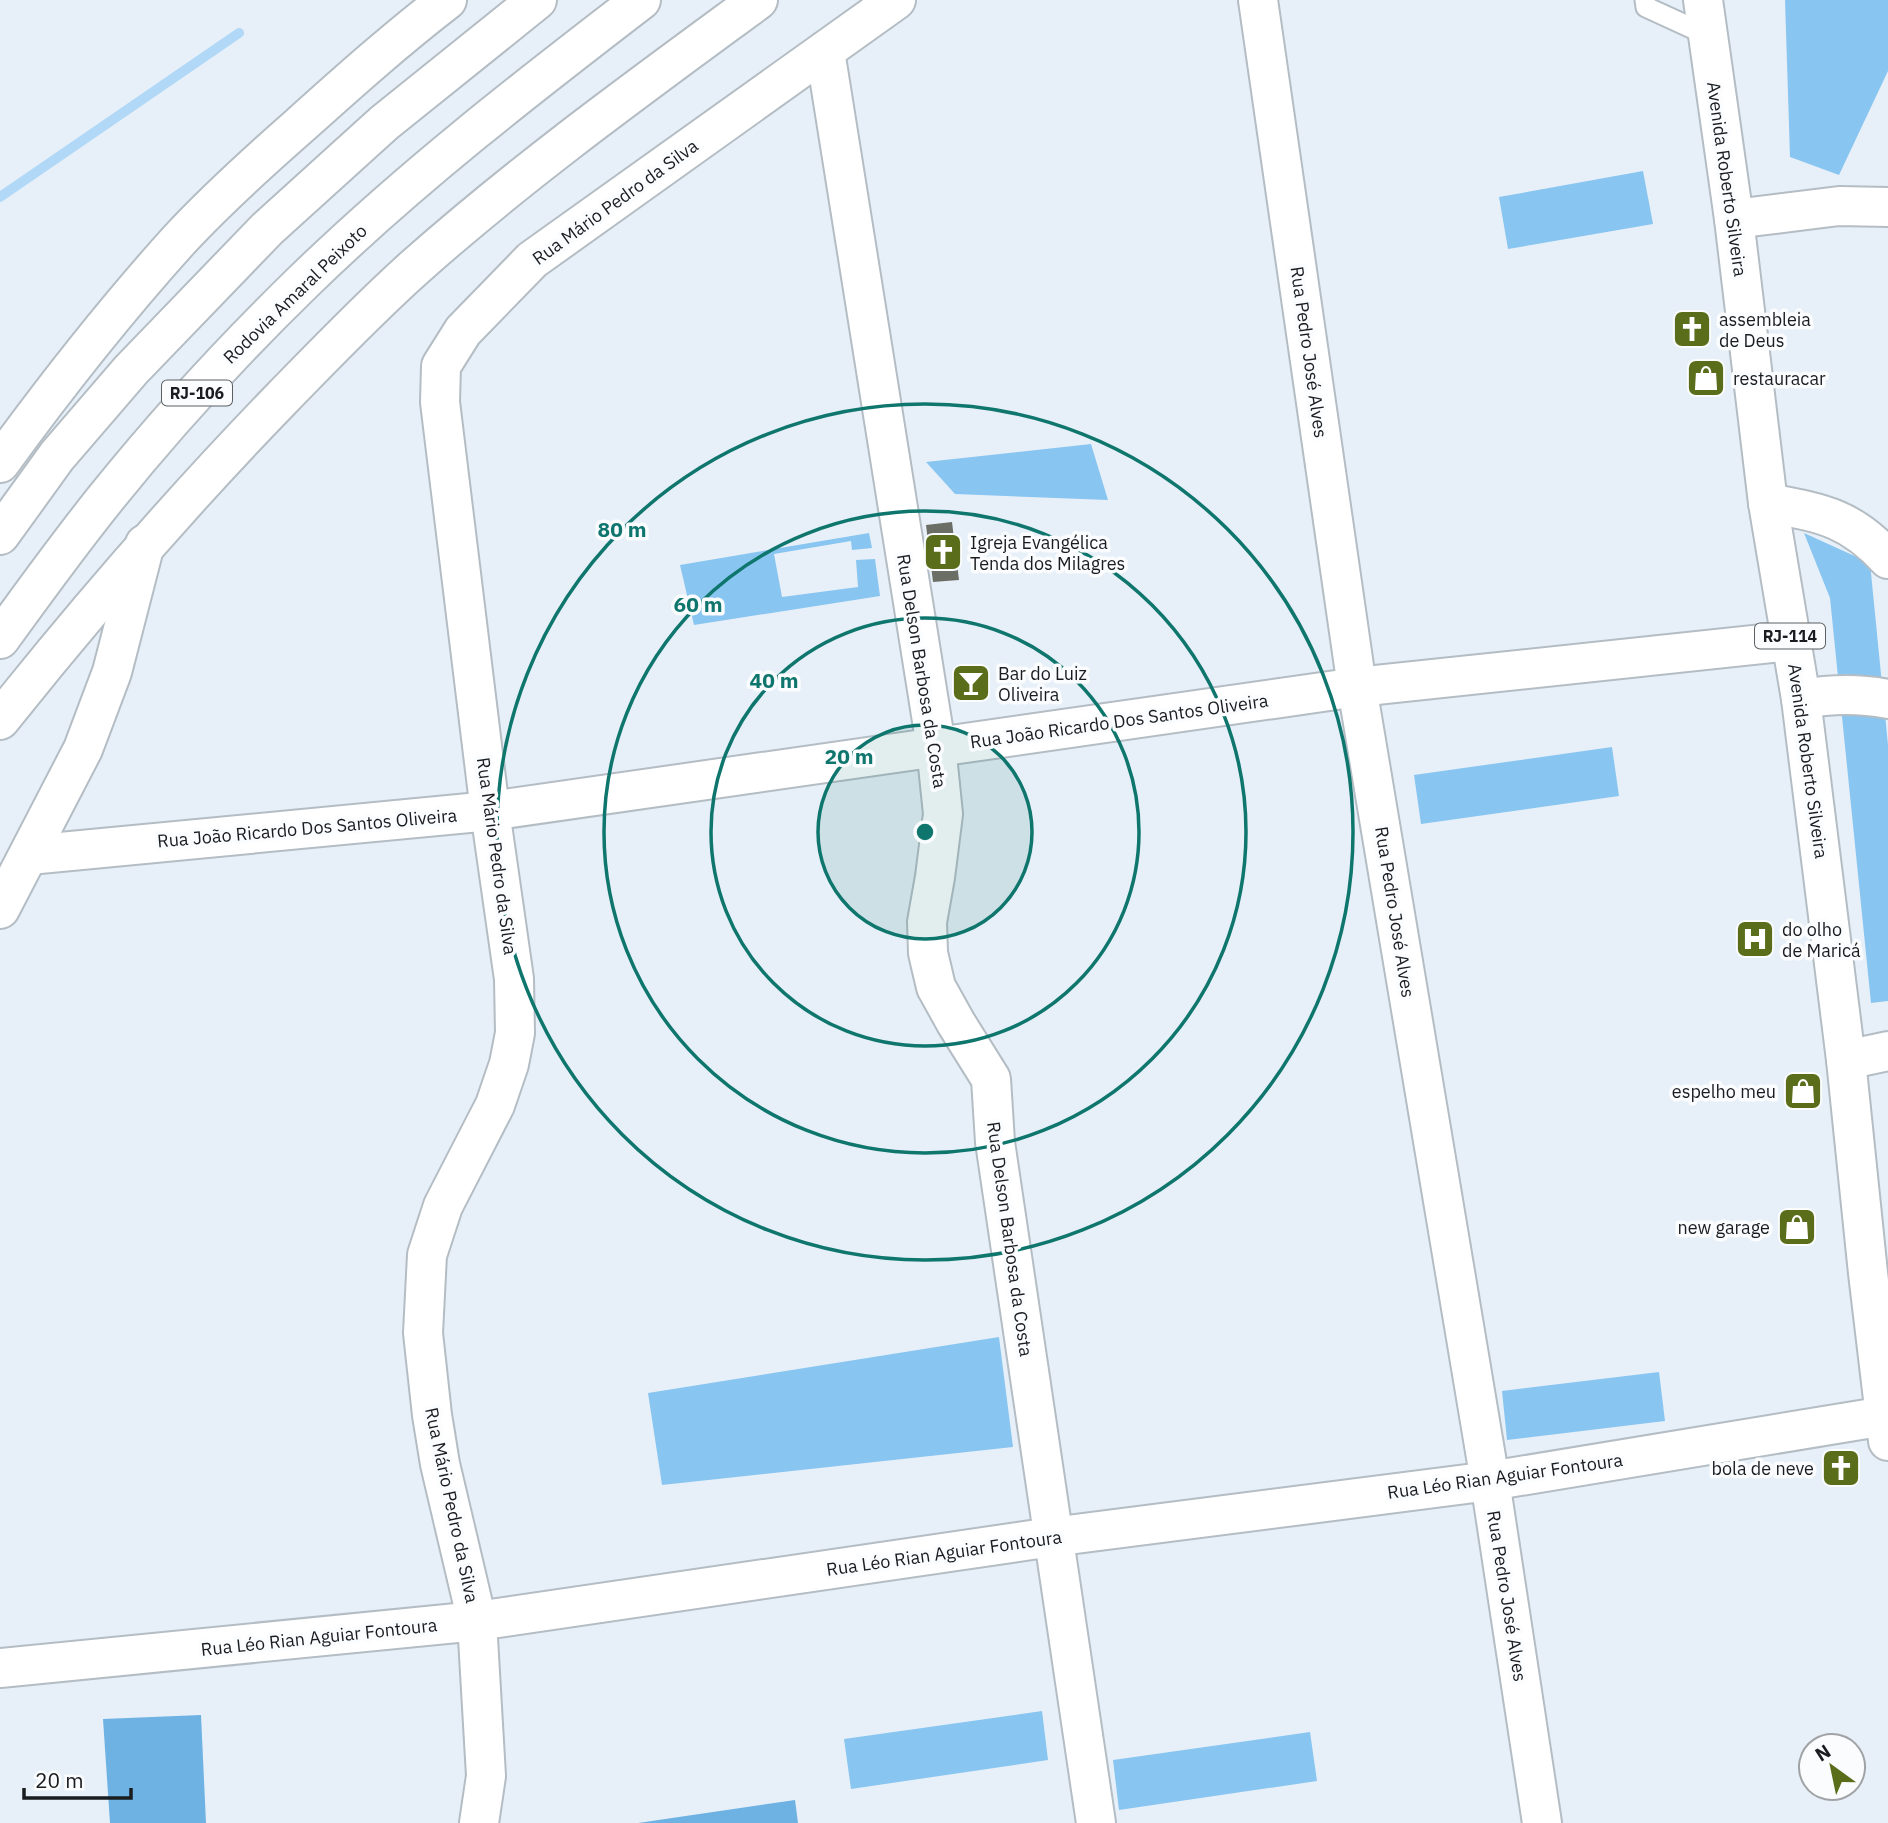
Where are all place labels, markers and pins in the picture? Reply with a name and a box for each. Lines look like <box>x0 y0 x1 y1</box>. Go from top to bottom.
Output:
church icon: assembleia de Deus <box>1671 308 1713 350</box>
place label: assembleia de Deus <box>1719 308 1811 352</box>
shop icon: restauracar <box>1685 357 1727 399</box>
place label: restauracar <box>1733 367 1826 390</box>
church icon: Igreja Evangélica Tenda dos Milagres <box>922 531 964 573</box>
place label: Igreja Evangélica Tenda dos Milagres <box>970 531 1125 575</box>
bar icon: Bar do Luiz Oliveira <box>950 662 992 704</box>
place label: Bar do Luiz Oliveira <box>998 662 1087 706</box>
centre of rings <box>913 820 937 844</box>
hospital icon: do olho de Maricá <box>1734 918 1776 960</box>
place label: do olho de Maricá <box>1782 918 1861 962</box>
shop icon: espelho meu <box>1782 1070 1824 1112</box>
place label: espelho meu <box>1672 1080 1776 1103</box>
shop icon: new garage <box>1776 1206 1818 1248</box>
place label: new garage <box>1677 1216 1770 1239</box>
church icon: bola de neve <box>1820 1447 1862 1489</box>
place label: bola de neve <box>1712 1457 1814 1480</box>

